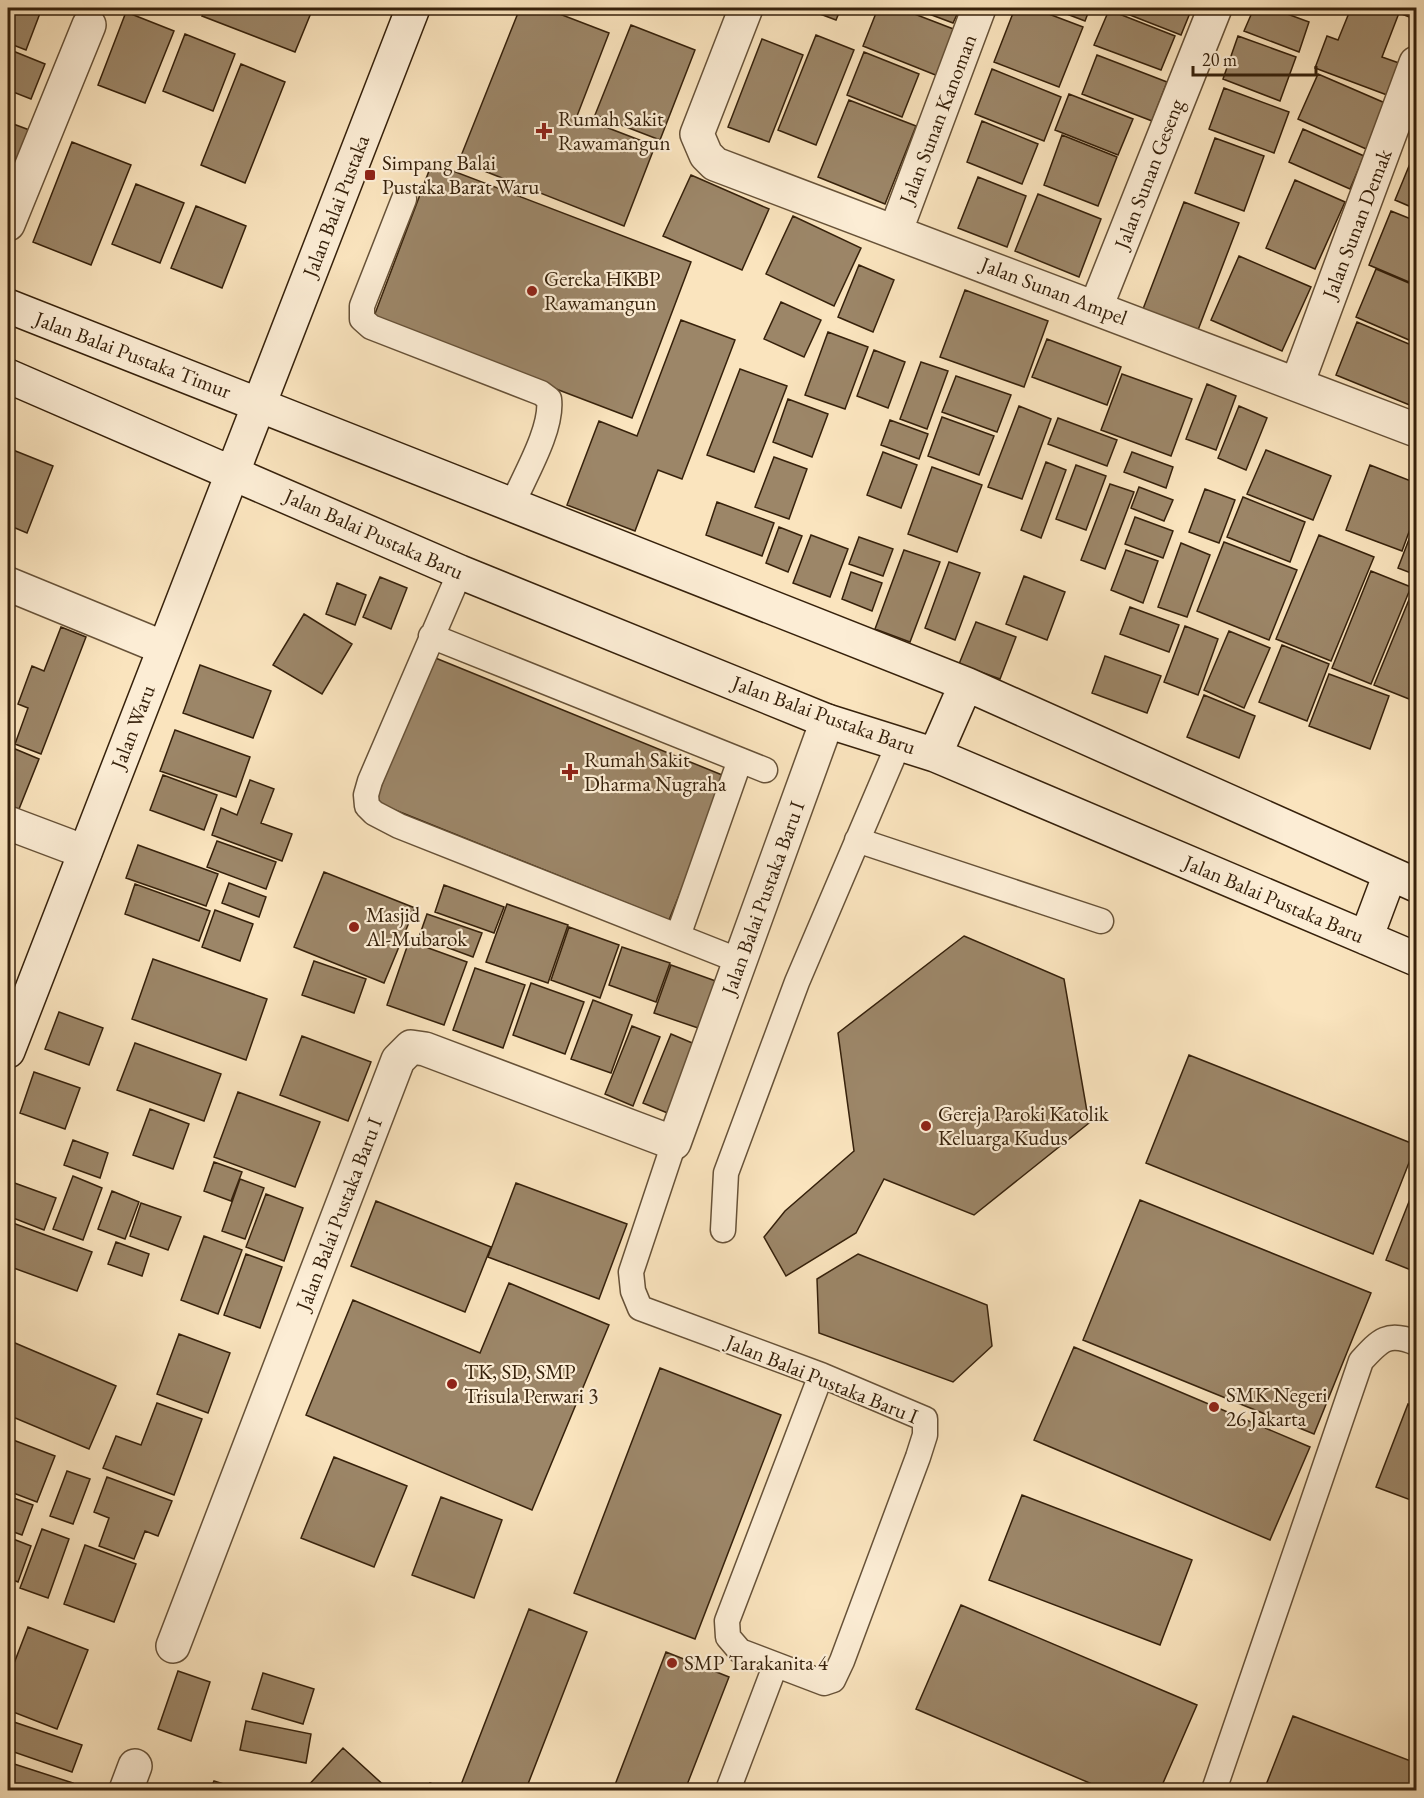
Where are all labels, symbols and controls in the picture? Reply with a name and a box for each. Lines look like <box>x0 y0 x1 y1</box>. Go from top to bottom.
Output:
street label: Jalan Sunan Kanoman <box>892 30 982 209</box>
scale bar <box>1193 39 1316 77</box>
text: 20 m <box>1202 48 1237 71</box>
street label: Jalan Sunan Geseng <box>1107 94 1190 255</box>
place label: Rumah Sakit Rawamangun <box>558 105 670 156</box>
marker: Rumah Sakit Rawamangun <box>535 122 553 140</box>
street label: Jalan Balai Pustaka <box>295 130 375 283</box>
street label: Jalan Sunan Demak <box>1315 144 1398 304</box>
place label: Simpang Balai Pustaka Barat Waru <box>382 149 539 200</box>
marker: Simpang Balai Pustaka Barat Waru <box>363 168 377 182</box>
street label: Jalan Sunan Ampel <box>975 249 1131 331</box>
place label: Gereka HKBP Rawamangun <box>544 265 661 316</box>
marker: Gereka HKBP Rawamangun <box>525 284 539 298</box>
street label: Jalan Balai Pustaka Timur <box>29 304 235 404</box>
street label: Jalan Balai Pustaka Baru <box>279 481 468 585</box>
street label: Jalan Balai Pustaka Baru <box>727 668 920 760</box>
street label: Jalan Waru <box>103 681 161 775</box>
place label: Rumah Sakit Dharma Nugraha <box>584 746 727 797</box>
marker: Rumah Sakit Dharma Nugraha <box>561 763 579 781</box>
street label: Jalan Balai Pustaka Baru I <box>714 797 810 1000</box>
street label: Jalan Balai Pustaka Baru <box>1178 848 1368 949</box>
place label: Masjid Al-Mubarok <box>365 901 468 952</box>
marker: Masjid Al-Mubarok <box>347 920 361 934</box>
place label: Gereja Paroki Katolik Keluarga Kudus <box>938 1100 1110 1151</box>
street label: Jalan Balai Pustaka Baru I <box>289 1113 388 1316</box>
marker: Gereja Paroki Katolik Keluarga Kudus <box>919 1119 933 1133</box>
street label: Jalan Balai Pustaka Baru I <box>720 1327 922 1429</box>
place label: TK, SD, SMP Trisula Perwari 3 <box>464 1358 598 1409</box>
marker: TK, SD, SMP Trisula Perwari 3 <box>445 1377 459 1391</box>
place label: SMK Negeri 26 Jakarta <box>1226 1381 1328 1432</box>
marker: SMK Negeri 26 Jakarta <box>1207 1400 1221 1414</box>
place label: SMP Tarakanita 4 <box>684 1649 829 1676</box>
marker: SMP Tarakanita 4 <box>665 1656 679 1670</box>

